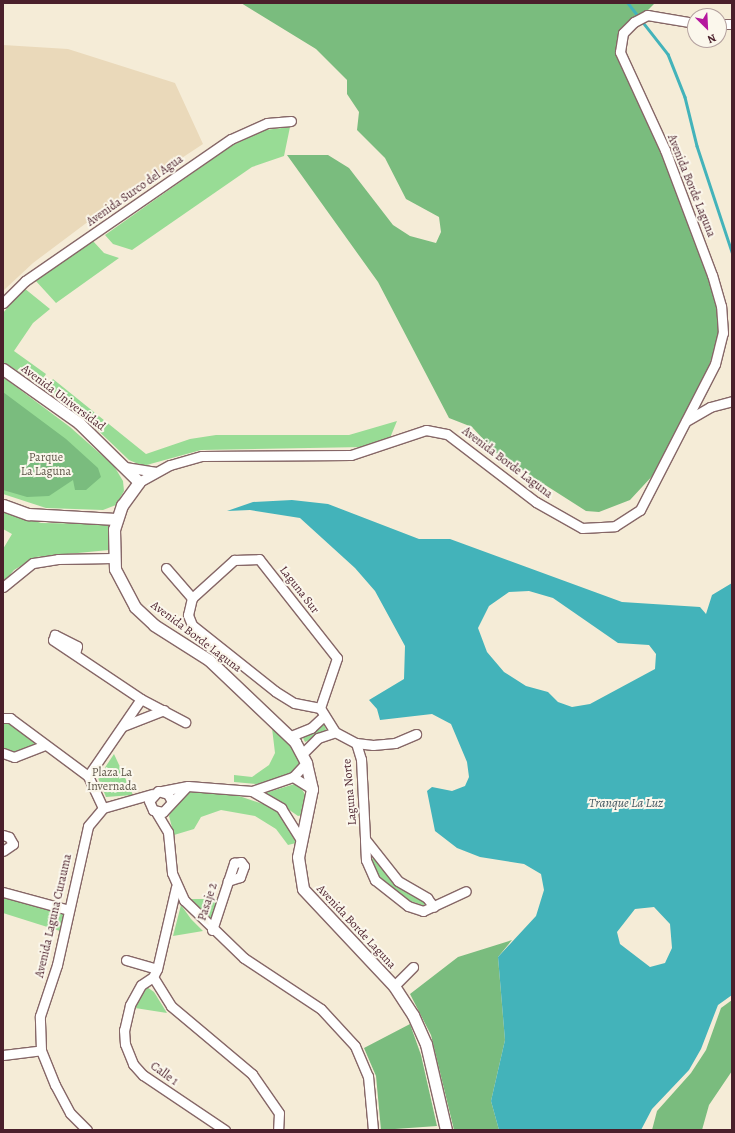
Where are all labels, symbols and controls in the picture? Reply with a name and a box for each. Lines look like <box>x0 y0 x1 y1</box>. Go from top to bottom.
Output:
north arrow <box>687 8 727 48</box>
text: N <box>705 30 718 47</box>
street label: Avenida Borde Laguna <box>664 132 718 240</box>
street label: Avenida Surco del Agua <box>84 152 186 230</box>
street label: Avenida Universidad <box>18 362 108 434</box>
street label: Avenida Borde Laguna <box>459 424 555 502</box>
park label: Parque La Laguna <box>21 451 71 479</box>
street label: Laguna Sur <box>276 563 322 617</box>
street label: Avenida Borde Laguna <box>148 598 244 676</box>
street label: Laguna Norte <box>340 758 360 826</box>
park label: Plaza La Invernada <box>87 766 137 794</box>
water label: Tranque La Luz <box>589 795 663 811</box>
street label: Avenida Laguna Curauma <box>33 853 75 979</box>
street label: Pasaje 2 <box>195 881 221 923</box>
street label: Avenida Borde Laguna <box>313 882 399 972</box>
street label: Calle 1 <box>147 1059 181 1089</box>

